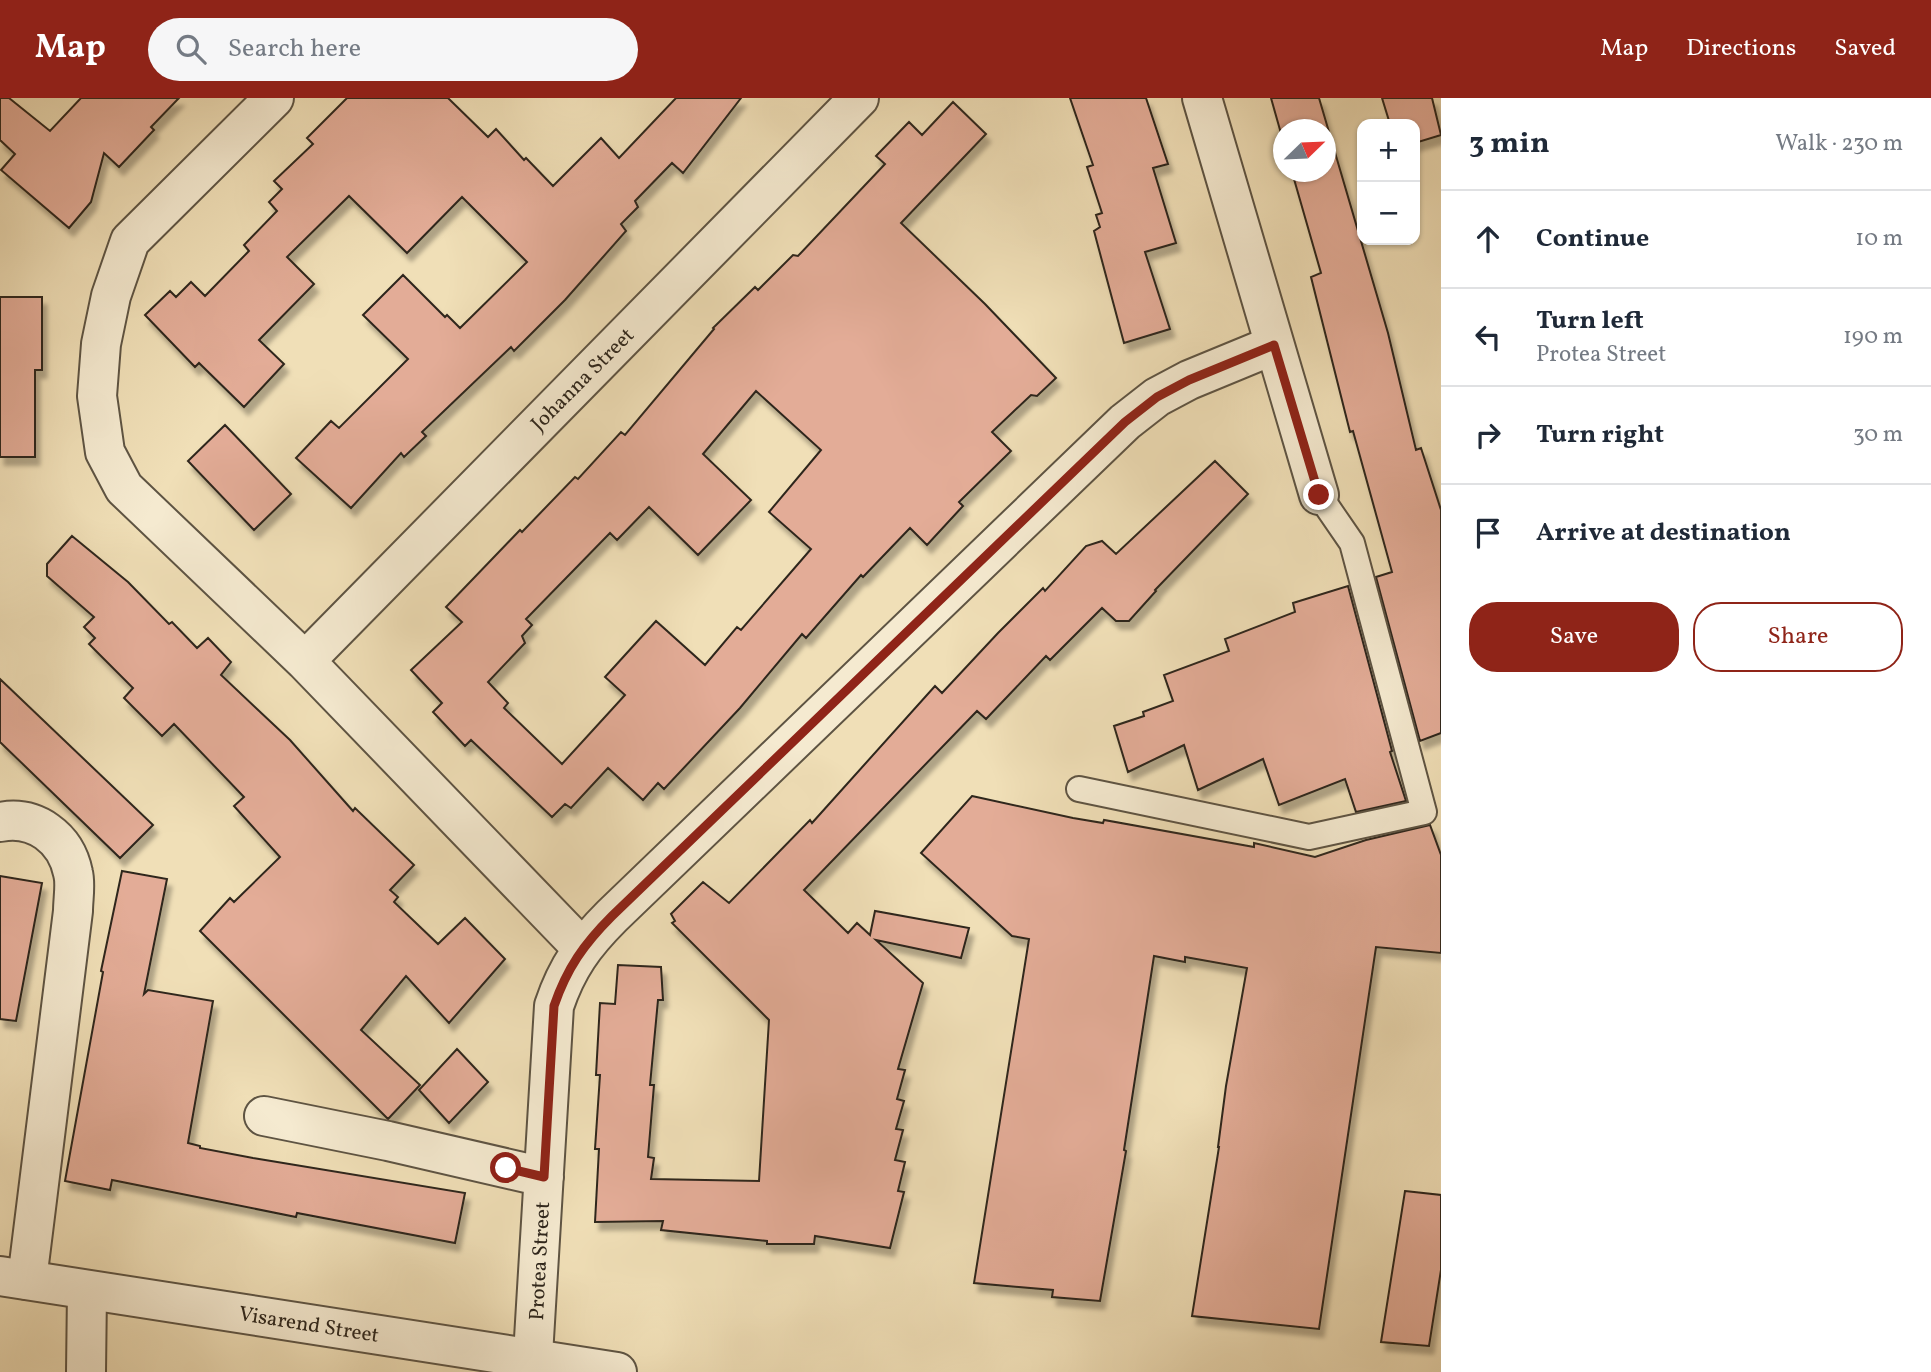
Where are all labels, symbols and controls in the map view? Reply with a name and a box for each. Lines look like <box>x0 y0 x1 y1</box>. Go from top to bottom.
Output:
search box <box>148 18 638 81</box>
text: Map <box>35 26 106 72</box>
icon: search <box>172 30 210 68</box>
text: Search here <box>228 31 361 67</box>
text: Map <box>1600 32 1648 66</box>
text: Directions <box>1686 32 1796 66</box>
text: Saved <box>1834 32 1896 66</box>
north arrow <box>1273 119 1336 182</box>
map controls <box>1357 119 1420 245</box>
button: + <box>1357 119 1420 182</box>
text: 3 min <box>1469 123 1550 165</box>
text: Walk · 230 m <box>1775 128 1903 160</box>
button: − <box>1357 182 1420 245</box>
icon: ahead <box>1469 220 1507 258</box>
text: Continue <box>1536 221 1649 257</box>
text: 10 m <box>1855 223 1903 255</box>
text: Turn left <box>1536 303 1644 339</box>
icon: left <box>1469 318 1507 356</box>
text: 190 m <box>1843 321 1903 353</box>
street label: Johanna Street <box>525 322 641 438</box>
text: Protea Street <box>1536 339 1666 371</box>
icon: right <box>1469 416 1507 454</box>
text: Turn right <box>1536 417 1664 453</box>
text: 30 m <box>1853 419 1903 451</box>
route end <box>1303 479 1334 510</box>
icon: arrive <box>1469 514 1507 552</box>
text: Arrive at destination <box>1536 515 1791 551</box>
button: Save <box>1469 602 1679 672</box>
button: Share <box>1693 602 1903 672</box>
route start <box>490 1152 521 1183</box>
street label: Protea Street <box>523 1201 558 1321</box>
street label: Visarend Street <box>237 1300 381 1351</box>

